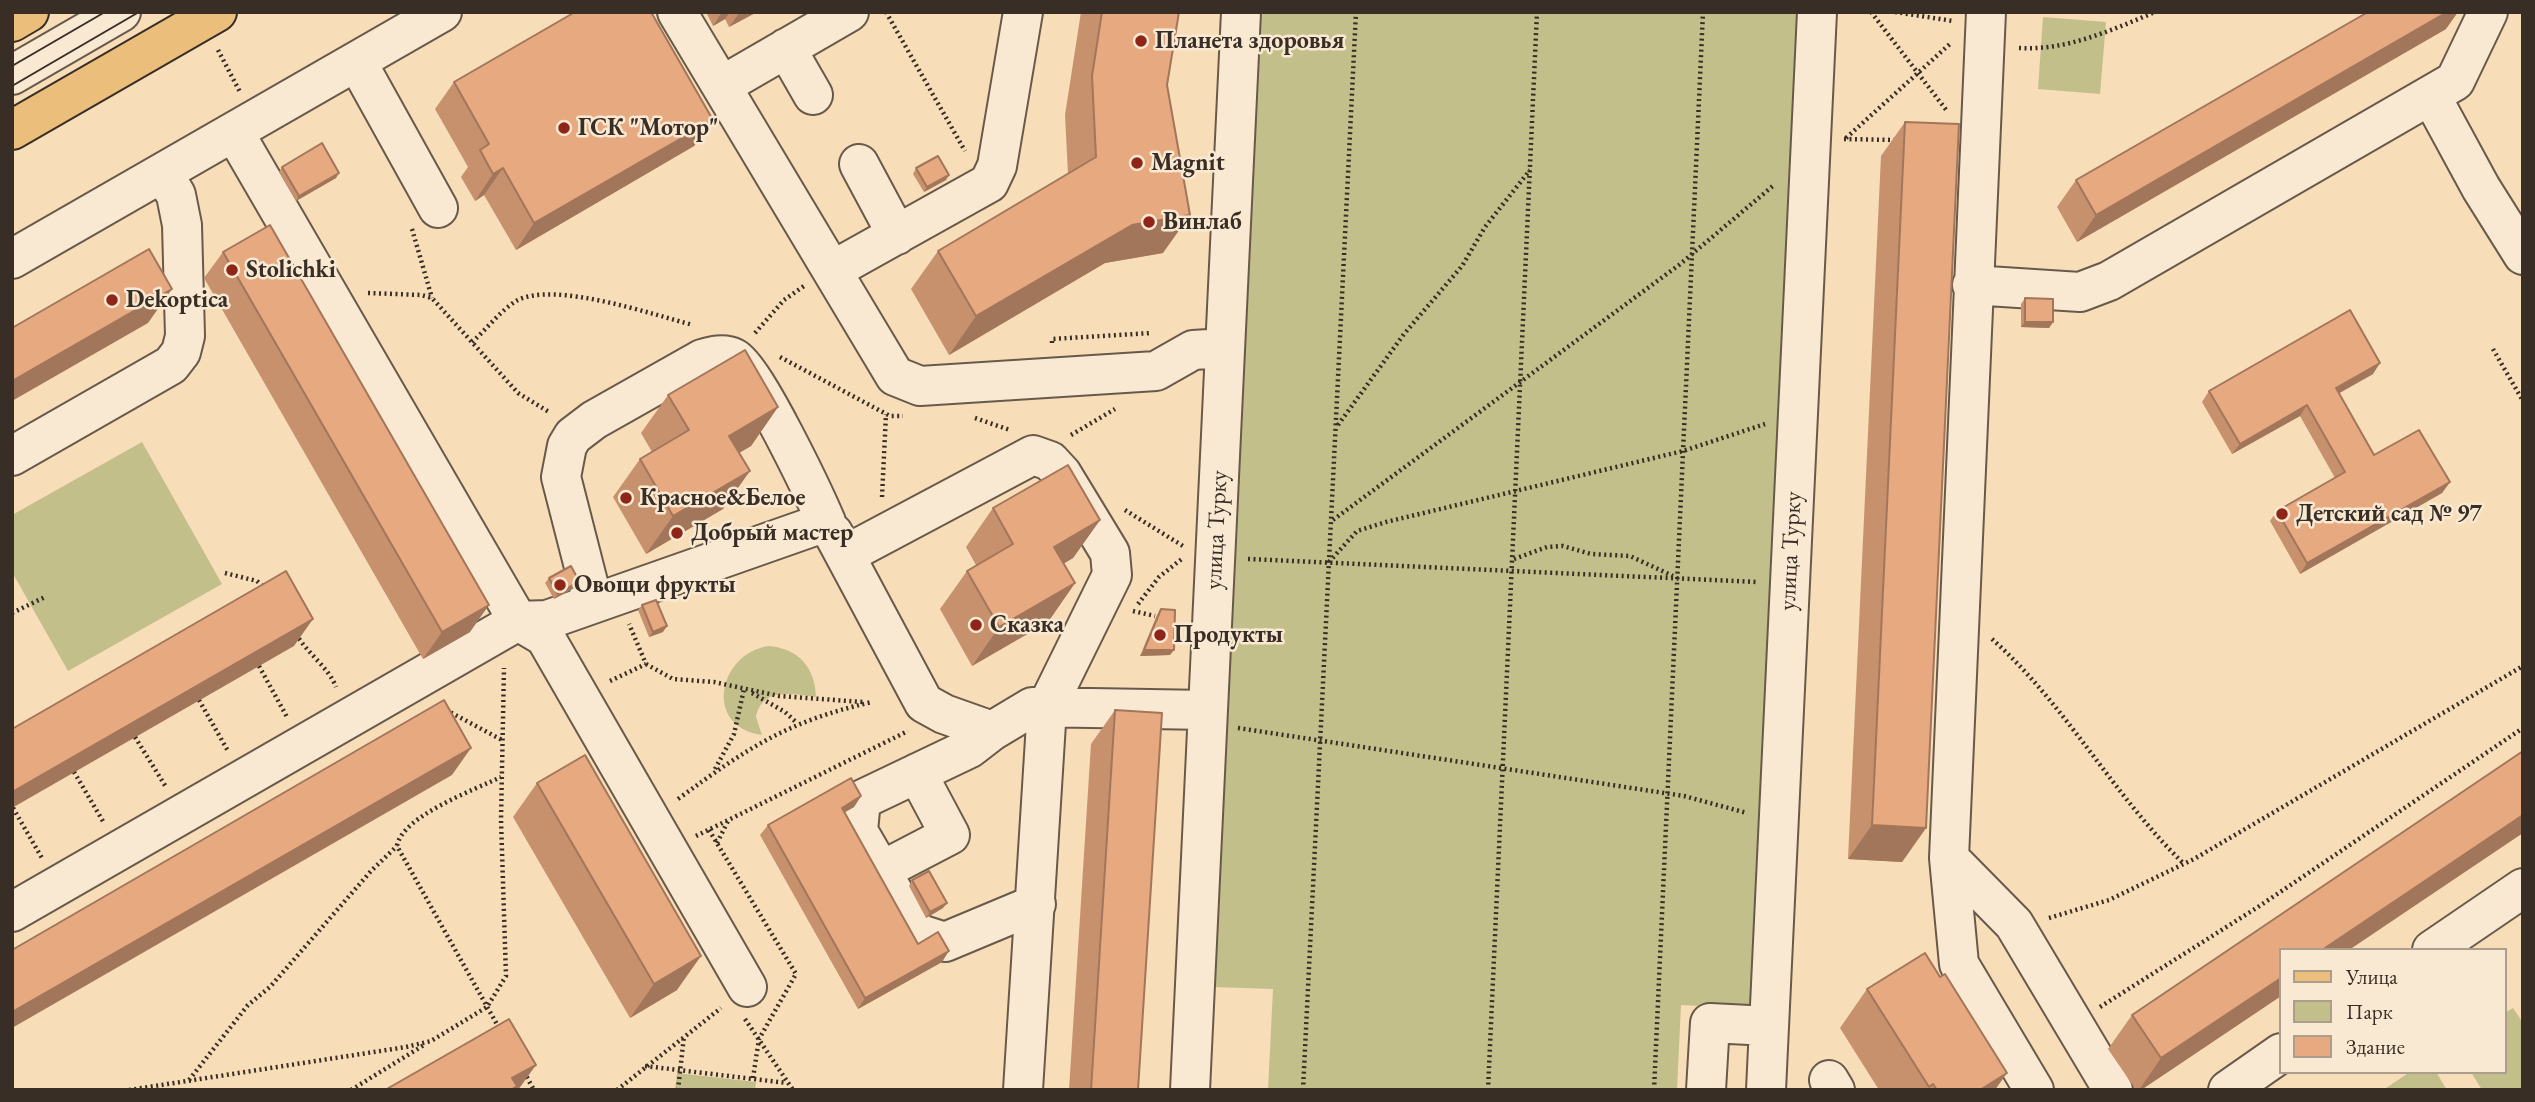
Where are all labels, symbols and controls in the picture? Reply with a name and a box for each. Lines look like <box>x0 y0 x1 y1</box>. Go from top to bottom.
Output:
place label: Планета здоровья <box>1155 27 1344 55</box>
marker: Планета здоровья <box>1133 33 1149 49</box>
place label: ГСК "Мотор" <box>578 114 719 142</box>
marker: ГСК "Мотор" <box>556 120 572 136</box>
place label: Magnit <box>1151 149 1225 177</box>
marker: Magnit <box>1129 155 1145 171</box>
place label: Винлаб <box>1163 208 1242 236</box>
marker: Винлаб <box>1141 214 1157 230</box>
place label: Stolichki <box>246 256 336 284</box>
marker: Stolichki <box>224 262 240 278</box>
place label: Dekoptica <box>126 286 228 314</box>
marker: Dekoptica <box>104 292 120 308</box>
street label: улица Турку <box>1199 470 1235 590</box>
place label: Красное&Белое <box>640 484 805 512</box>
marker: Красное&Белое <box>618 490 634 506</box>
street label: улица Турку <box>1773 491 1809 611</box>
place label: Детский сад № 97 <box>2296 500 2482 528</box>
marker: Детский сад № 97 <box>2274 506 2290 522</box>
place label: Добрый мастер <box>691 519 853 547</box>
marker: Добрый мастер <box>669 525 685 541</box>
place label: Овощи фрукты <box>574 571 736 599</box>
marker: Овощи фрукты <box>552 577 568 593</box>
place label: Сказка <box>990 611 1064 639</box>
marker: Сказка <box>968 617 984 633</box>
place label: Продукты <box>1174 621 1283 649</box>
marker: Продукты <box>1152 627 1168 643</box>
legend <box>2280 948 2507 1074</box>
text: Улица <box>2346 963 2398 990</box>
text: Парк <box>2346 998 2393 1025</box>
text: Здание <box>2346 1033 2405 1060</box>

